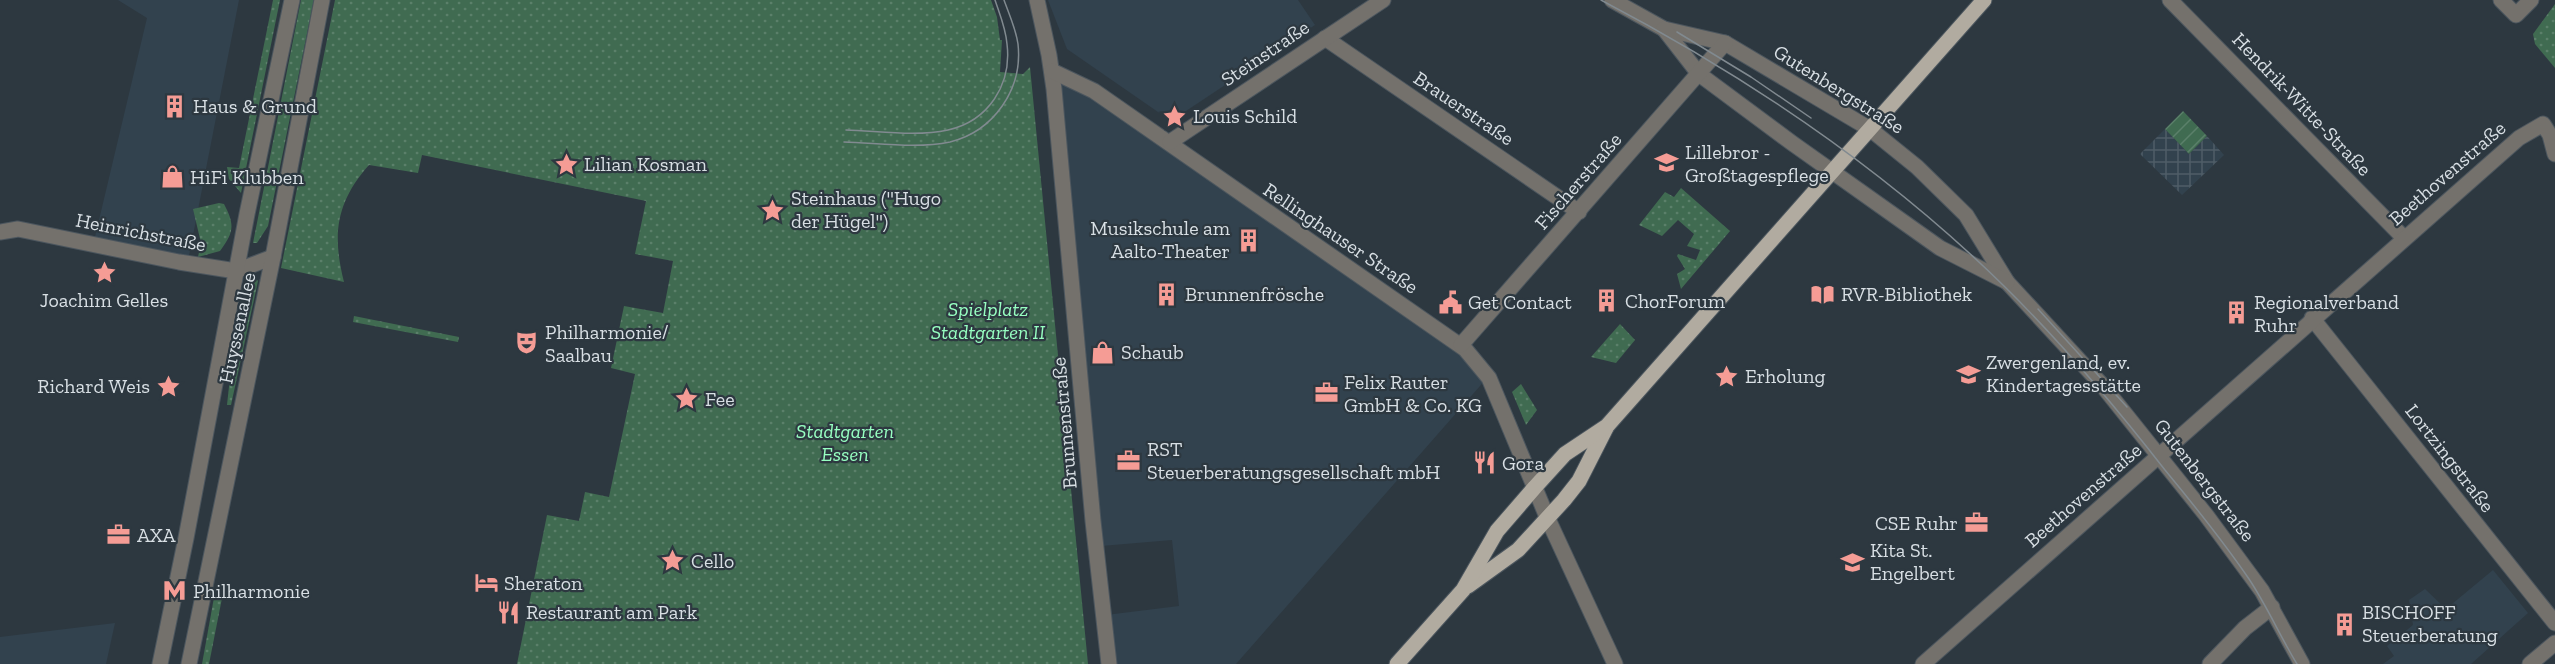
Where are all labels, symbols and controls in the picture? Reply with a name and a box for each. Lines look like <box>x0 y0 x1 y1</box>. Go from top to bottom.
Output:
street label: Steinstraße <box>1216 15 1314 91</box>
street label: Hendrik-Witte-Straße <box>2227 27 2377 181</box>
street label: Gutenbergstraße <box>1769 39 1909 139</box>
street label: Brauerstraße <box>1409 66 1519 150</box>
building icon: Haus & Grund <box>162 93 188 119</box>
place label: Haus & Grund <box>193 94 317 118</box>
place icon: Louis Schild <box>1162 103 1188 129</box>
place label: Louis Schild <box>1193 104 1297 128</box>
street label: Beethovenstraße <box>2384 116 2510 230</box>
street label: Fischerstraße <box>1529 128 1627 234</box>
place label: Lillebror - Großtagespflege <box>1685 140 1829 187</box>
school or university icon: Lillebror - Großtagespflege <box>1654 150 1680 176</box>
place icon: Lilian Kosman <box>553 151 579 177</box>
place label: Lilian Kosman <box>584 152 707 176</box>
shop icon: HiFi Klubben <box>159 164 185 190</box>
place label: HiFi Klubben <box>190 165 304 189</box>
street label: Rellinghauser Straße <box>1259 177 1423 299</box>
place label: Steinhaus ("Hugo der Hügel") <box>791 186 941 233</box>
place icon: Steinhaus ("Hugo der Hügel") <box>760 197 786 223</box>
street label: Heinrichstraße <box>74 208 208 256</box>
place label: Musikschule am Aalto-Theater <box>1090 216 1231 263</box>
building icon: Musikschule am Aalto-Theater <box>1235 227 1261 253</box>
place icon: Joachim Gelles <box>91 259 117 285</box>
street label: Huyssenallee <box>214 270 260 386</box>
building icon: Brunnenfrösche <box>1154 281 1180 307</box>
library icon: RVR-Bibliothek <box>1810 281 1836 307</box>
place label: Brunnenfrösche <box>1185 282 1324 306</box>
place label: RVR-Bibliothek <box>1841 282 1973 306</box>
place label: Joachim Gelles <box>40 288 168 312</box>
building icon: ChorForum <box>1594 288 1620 314</box>
public building icon: Get Contact <box>1437 289 1463 315</box>
place label: ChorForum <box>1625 289 1726 313</box>
place label: Get Contact <box>1468 290 1572 314</box>
place label: Regionalverband Ruhr <box>2254 290 2399 337</box>
park label: Spielplatz Stadtgarten II <box>931 297 1046 344</box>
building icon: Regionalverband Ruhr <box>2223 300 2249 326</box>
place label: Philharmonie/ Saalbau <box>545 320 669 367</box>
theatre icon: Philharmonie/ Saalbau <box>514 330 540 356</box>
shop icon: Schaub <box>1090 339 1116 365</box>
place label: Schaub <box>1121 340 1184 364</box>
place label: Zwergenland, ev. Kindertagesstätte <box>1986 350 2141 397</box>
street label: Brunnenstraße <box>1046 356 1082 490</box>
school or university icon: Zwergenland, ev. Kindertagesstätte <box>1955 361 1981 387</box>
place icon: Erholung <box>1714 363 1740 389</box>
place label: Erholung <box>1745 364 1826 388</box>
place label: Felix Rauter GmbH & Co. KG <box>1344 370 1482 417</box>
place icon: Richard Weis <box>155 373 181 399</box>
place label: Richard Weis <box>37 374 150 398</box>
office icon: Felix Rauter GmbH & Co. KG <box>1313 380 1339 406</box>
place icon: Fee <box>674 386 700 412</box>
place label: Fee <box>705 387 735 411</box>
street label: Lortzingstraße <box>2400 399 2500 517</box>
street label: Gutenbergstraße <box>2150 414 2260 546</box>
park label: Stadtgarten Essen <box>796 419 894 466</box>
place label: RST Steuerberatungsgesellschaft mbH <box>1147 437 1440 484</box>
street label: Beethovenstraße <box>2020 438 2146 552</box>
office icon: RST Steuerberatungsgesellschaft mbH <box>1116 448 1142 474</box>
restaurant icon: Gora <box>1471 450 1497 476</box>
place label: Gora <box>1502 451 1544 475</box>
office icon: CSE Ruhr <box>1963 510 1989 536</box>
place label: CSE Ruhr <box>1875 511 1958 535</box>
office icon: AXA <box>106 522 132 548</box>
place label: AXA <box>137 523 177 547</box>
place label: Kita St. Engelbert <box>1870 538 1955 585</box>
place icon: Cello <box>660 548 686 574</box>
place label: Cello <box>691 549 734 573</box>
school or university icon: Kita St. Engelbert <box>1839 549 1865 575</box>
hotel icon: Sheraton <box>473 570 499 596</box>
place label: Sheraton <box>504 571 583 595</box>
metro station icon: Philharmonie <box>162 578 188 604</box>
place label: Philharmonie <box>193 579 310 603</box>
restaurant icon: Restaurant am Park <box>495 599 521 625</box>
place label: Restaurant am Park <box>526 600 698 624</box>
place label: BISCHOFF Steuerberatung <box>2362 600 2498 647</box>
building icon: BISCHOFF Steuerberatung <box>2331 611 2357 637</box>

